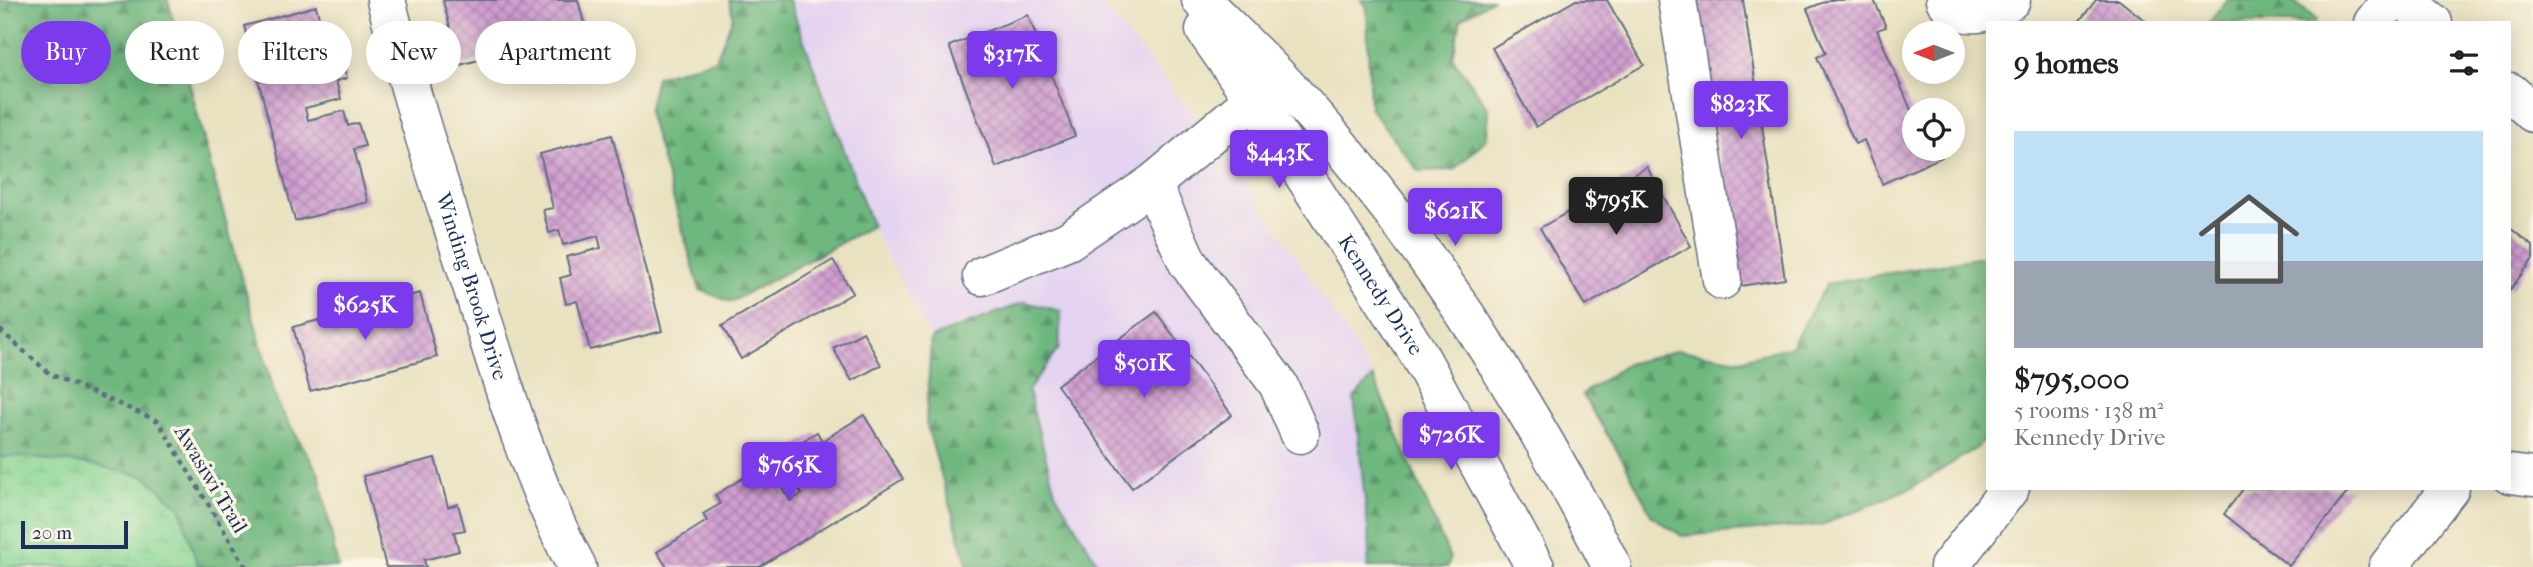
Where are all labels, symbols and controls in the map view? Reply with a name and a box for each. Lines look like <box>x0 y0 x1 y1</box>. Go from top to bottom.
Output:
chip: Buy <box>21 21 111 84</box>
chip: Rent <box>125 21 224 84</box>
chip: Filters <box>238 21 352 84</box>
chip: New <box>366 21 461 84</box>
chip: Apartment <box>475 21 636 84</box>
north arrow <box>1902 21 1965 84</box>
map controls <box>1902 21 1965 161</box>
pin: $317K <box>963 32 1061 91</box>
text: $317K <box>983 40 1041 67</box>
icon: filters <box>2445 44 2483 82</box>
text: 9 homes <box>2014 46 2119 81</box>
pin: $823K <box>1692 82 1790 141</box>
text: $823K <box>1710 90 1772 117</box>
button: locate <box>1902 98 1965 161</box>
pin: $443K <box>1230 130 1328 190</box>
text: $443K <box>1246 139 1312 166</box>
icon: home <box>2186 176 2312 302</box>
pin: $795K <box>1567 177 1665 237</box>
text: $795K <box>1585 186 1647 213</box>
pin: $621K <box>1406 188 1504 248</box>
street label: Winding Brook Drive <box>431 189 513 383</box>
text: $621K <box>1424 197 1486 224</box>
street label: Kennedy Drive <box>1333 230 1428 359</box>
pin: $625K <box>316 282 414 342</box>
text: $625K <box>333 291 397 318</box>
pin: $501K <box>1095 340 1193 400</box>
text: $501K <box>1114 349 1174 376</box>
text: $795,000 <box>2014 362 2130 397</box>
text: 5 rooms · 138 m² <box>2014 397 2164 424</box>
pin: $726K <box>1402 412 1500 472</box>
street label: Awasiwi Trail <box>169 420 253 537</box>
text: $726K <box>1419 421 1483 448</box>
text: Kennedy Drive <box>2014 424 2165 451</box>
pin: $765K <box>740 442 838 502</box>
text: $765K <box>758 451 820 478</box>
scale bar <box>21 518 128 550</box>
text: 20 m <box>32 522 72 544</box>

